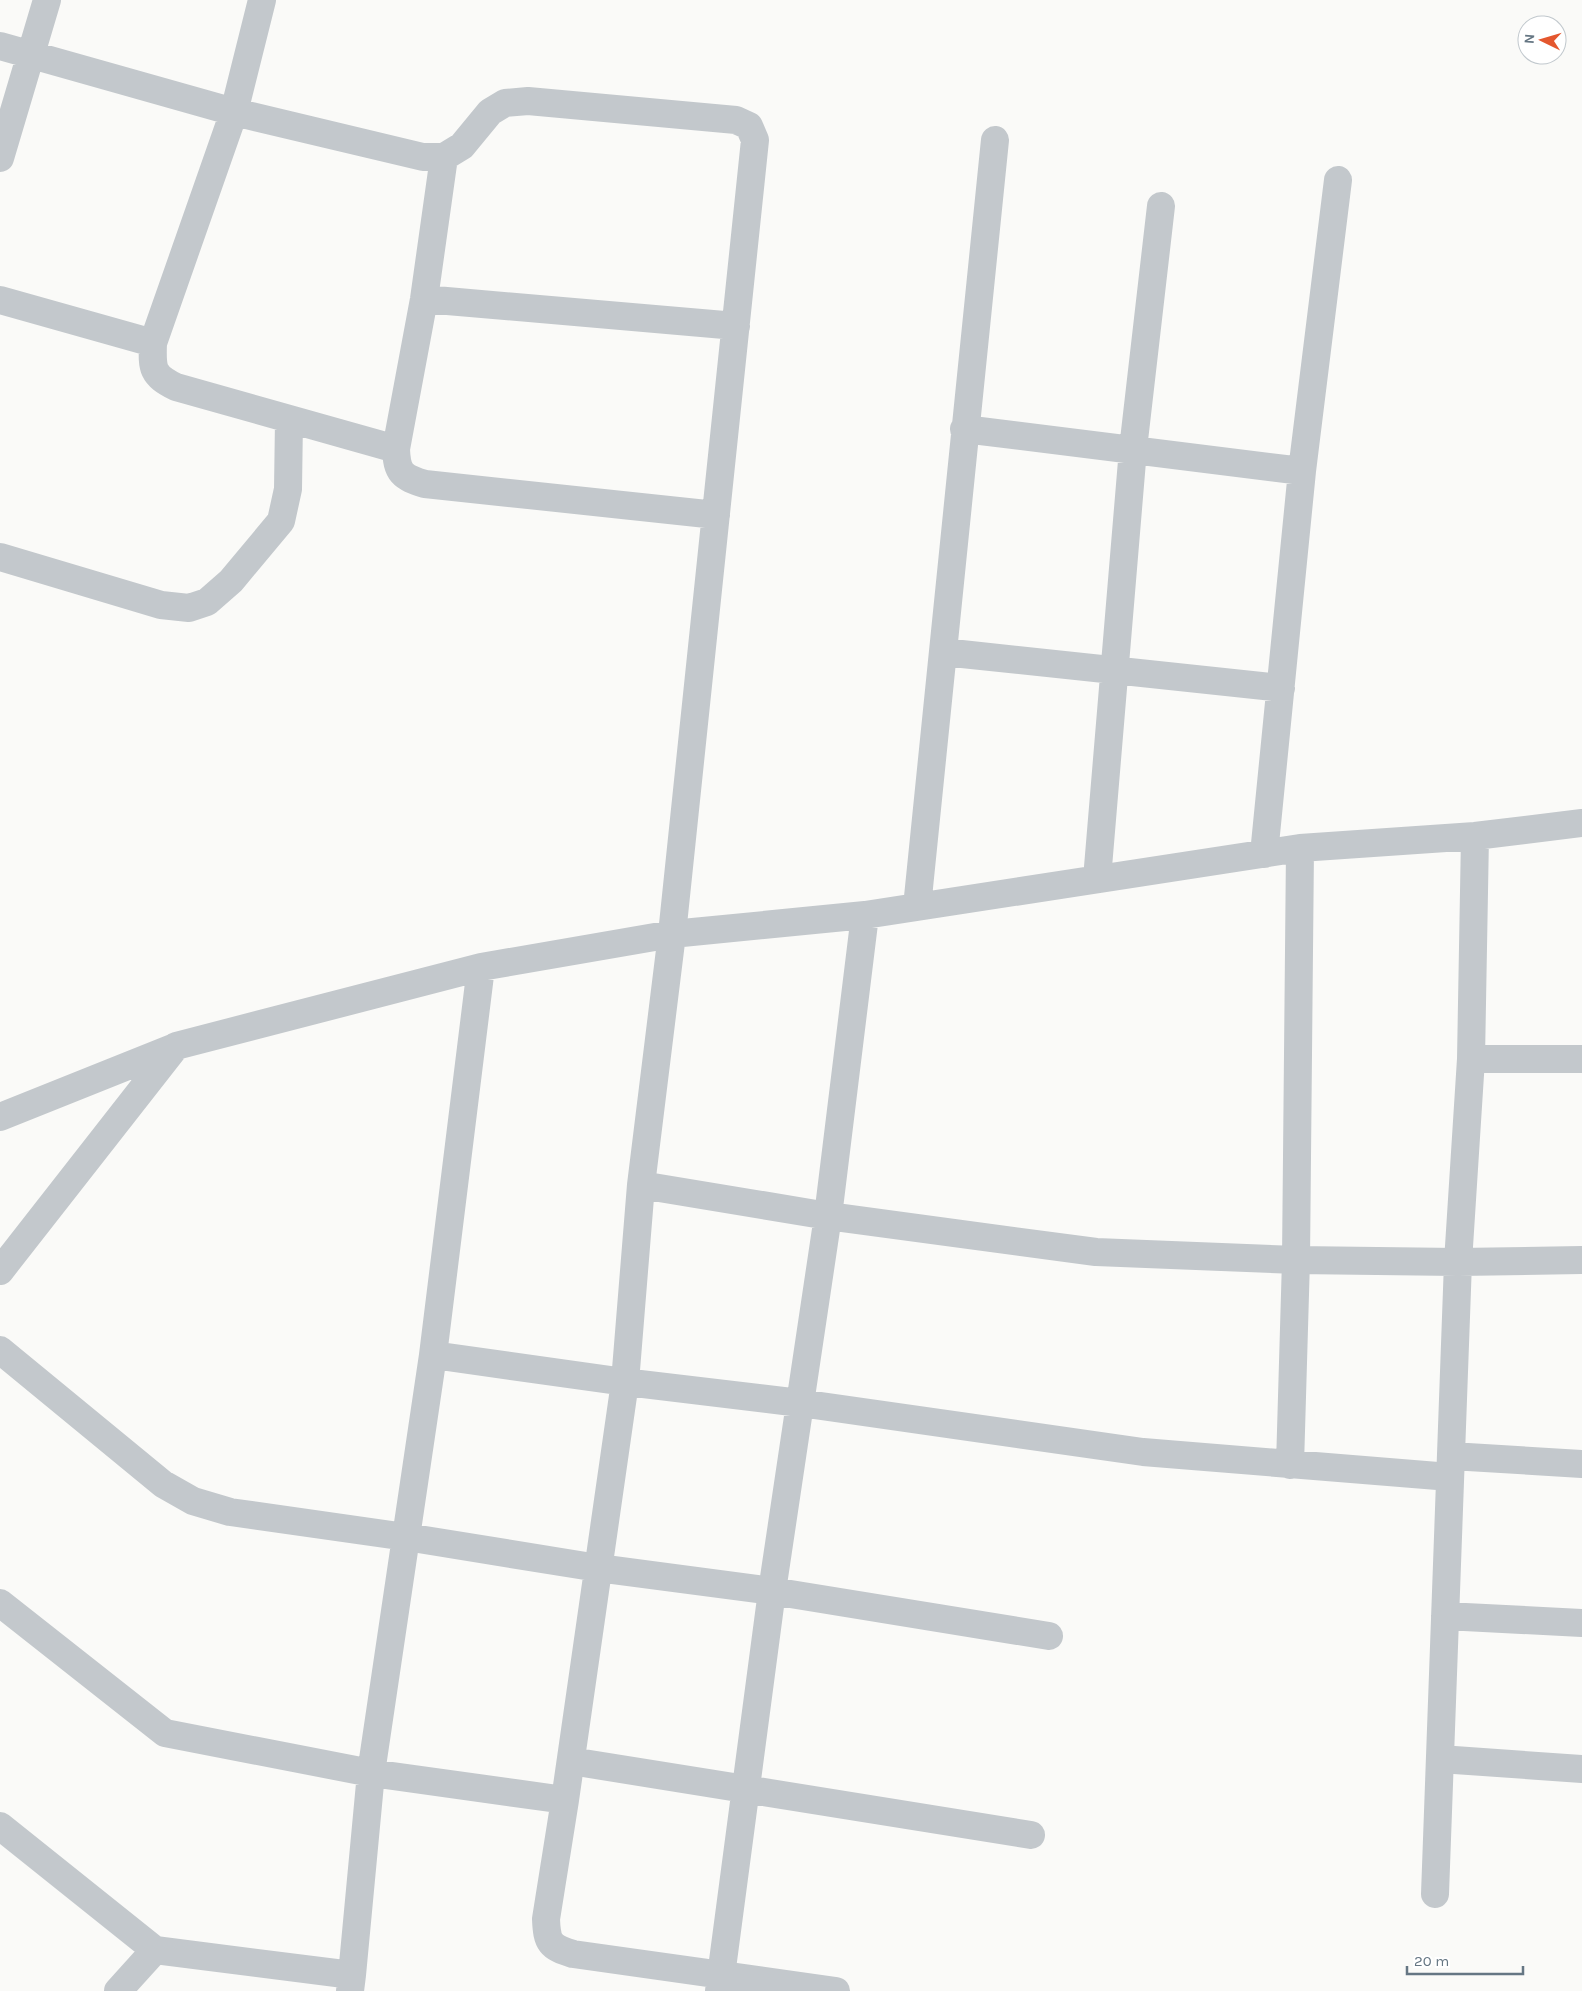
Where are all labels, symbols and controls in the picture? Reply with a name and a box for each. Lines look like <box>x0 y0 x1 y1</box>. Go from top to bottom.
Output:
north arrow <box>1517 15 1567 65</box>
text: N <box>1521 33 1538 45</box>
scale bar <box>1407 1944 1523 1976</box>
text: 20 m <box>1414 1952 1449 1970</box>

